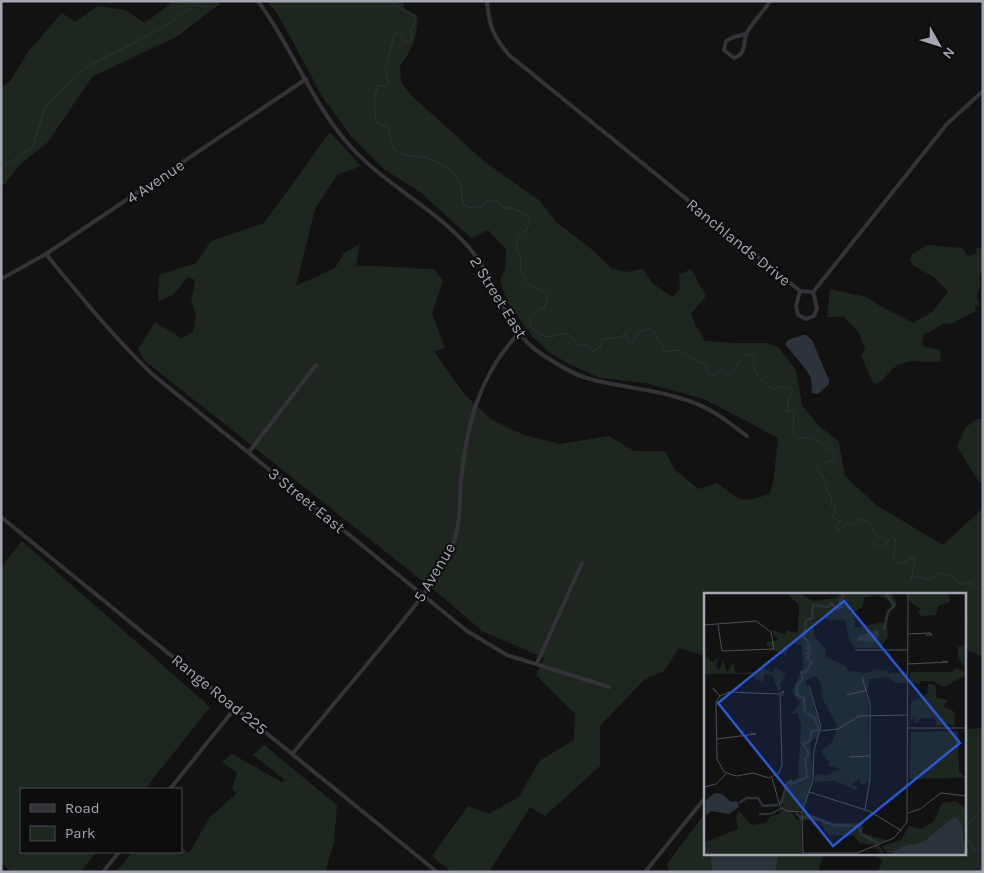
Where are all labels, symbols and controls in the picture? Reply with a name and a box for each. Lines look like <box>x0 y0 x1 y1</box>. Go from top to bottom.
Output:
north arrow <box>914 20 964 70</box>
text: N <box>939 44 958 62</box>
street label: 4 Avenue <box>123 155 188 208</box>
street label: Ranchlands Drive <box>683 195 794 290</box>
street label: 2 Street East <box>466 253 531 342</box>
street label: 3 Street East <box>264 464 349 537</box>
street label: 5 Avenue <box>409 539 459 605</box>
inset map <box>704 593 966 856</box>
street label: Range Road 225 <box>168 650 271 739</box>
legend <box>20 788 182 853</box>
text: Road <box>65 799 100 817</box>
text: Park <box>65 824 95 842</box>

